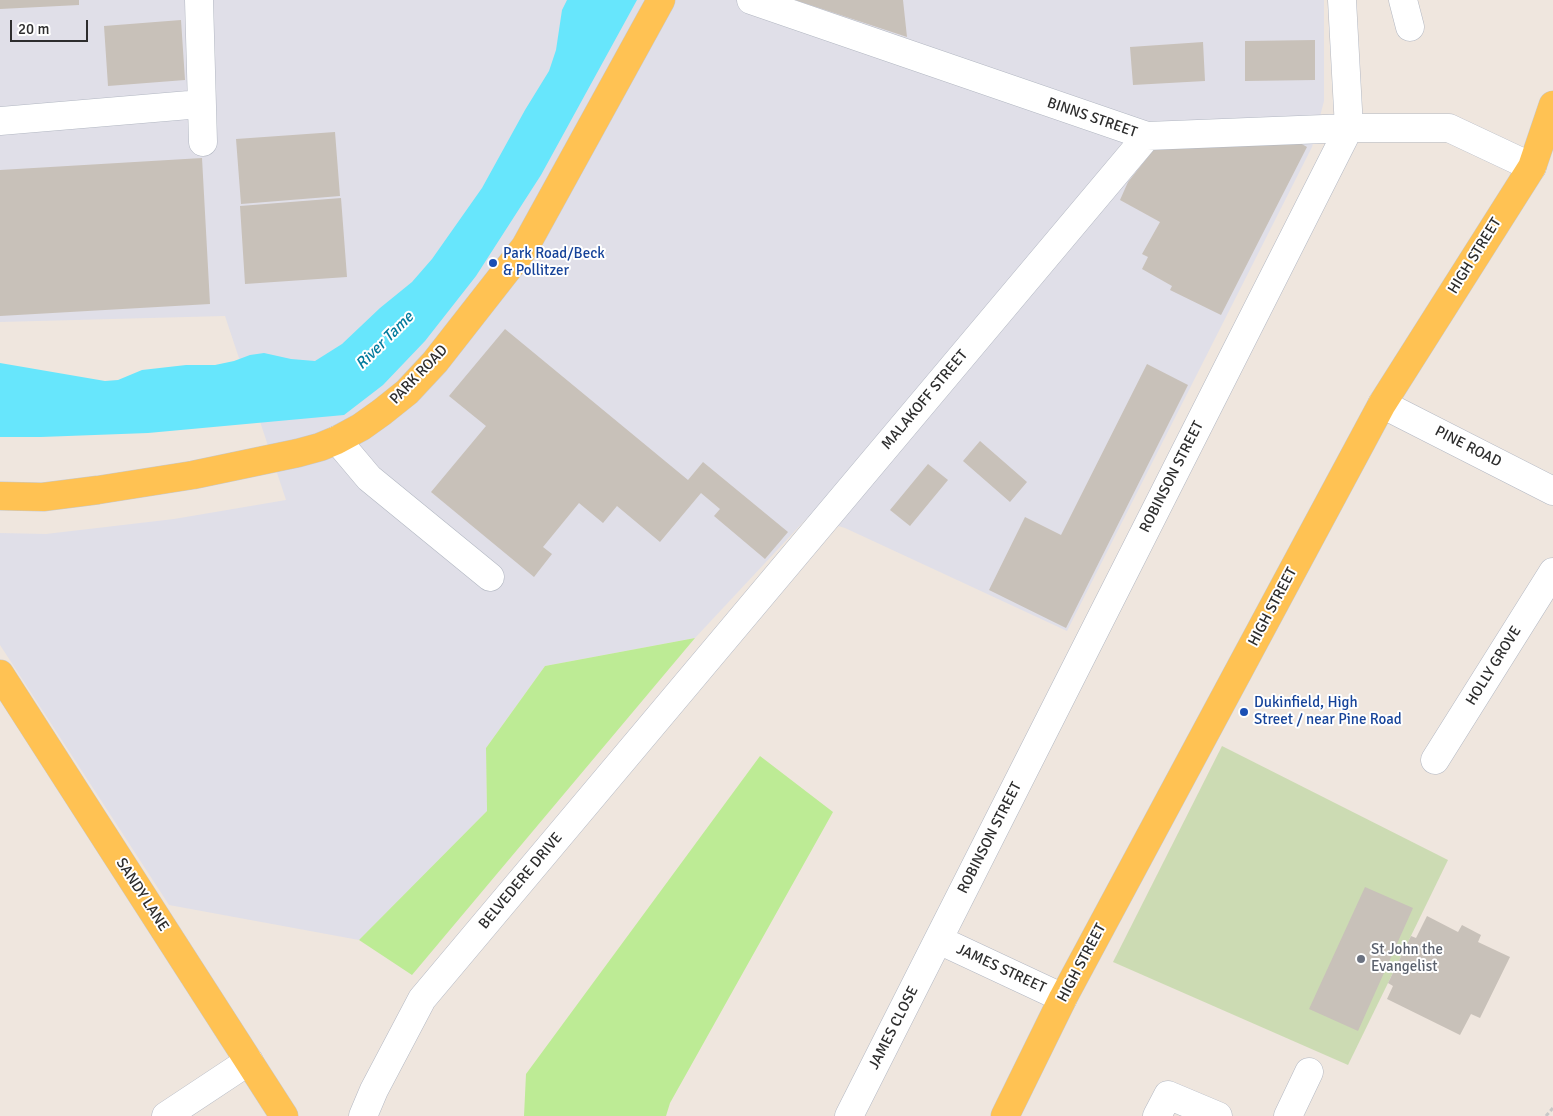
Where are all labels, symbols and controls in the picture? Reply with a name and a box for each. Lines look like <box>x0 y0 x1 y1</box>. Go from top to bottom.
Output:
scale bar <box>12 10 90 42</box>
text: 20 m <box>18 20 49 38</box>
street label: BINNS STREET <box>1045 94 1139 142</box>
street label: HIGH STREET <box>1445 215 1505 297</box>
place label: Park Road/Beck & Pollitzer <box>503 245 605 280</box>
marker: Park Road/Beck & Pollitzer <box>487 257 499 269</box>
water label: River Tame <box>352 308 418 374</box>
street label: PARK ROAD <box>386 342 452 408</box>
street label: MALAKOFF STREET <box>878 347 972 453</box>
street label: ROBINSON STREET <box>1136 418 1208 536</box>
street label: PINE ROAD <box>1432 423 1504 471</box>
street label: HIGH STREET <box>1245 565 1301 649</box>
street label: HOLLY GROVE <box>1463 623 1525 709</box>
place label: Dukinfield, High Street / near Pine Road <box>1254 694 1402 729</box>
marker: Dukinfield, High Street / near Pine Road <box>1238 706 1250 718</box>
street label: ROBINSON STREET <box>954 779 1026 897</box>
street label: BELVEDERE DRIVE <box>475 829 567 933</box>
street label: SANDY LANE <box>112 855 172 935</box>
street label: HIGH STREET <box>1054 921 1110 1005</box>
street label: JAMES STREET <box>953 940 1049 998</box>
place label: St John the Evangelist <box>1371 941 1443 976</box>
marker: St John the Evangelist <box>1355 953 1367 965</box>
street label: JAMES CLOSE <box>865 983 923 1073</box>

